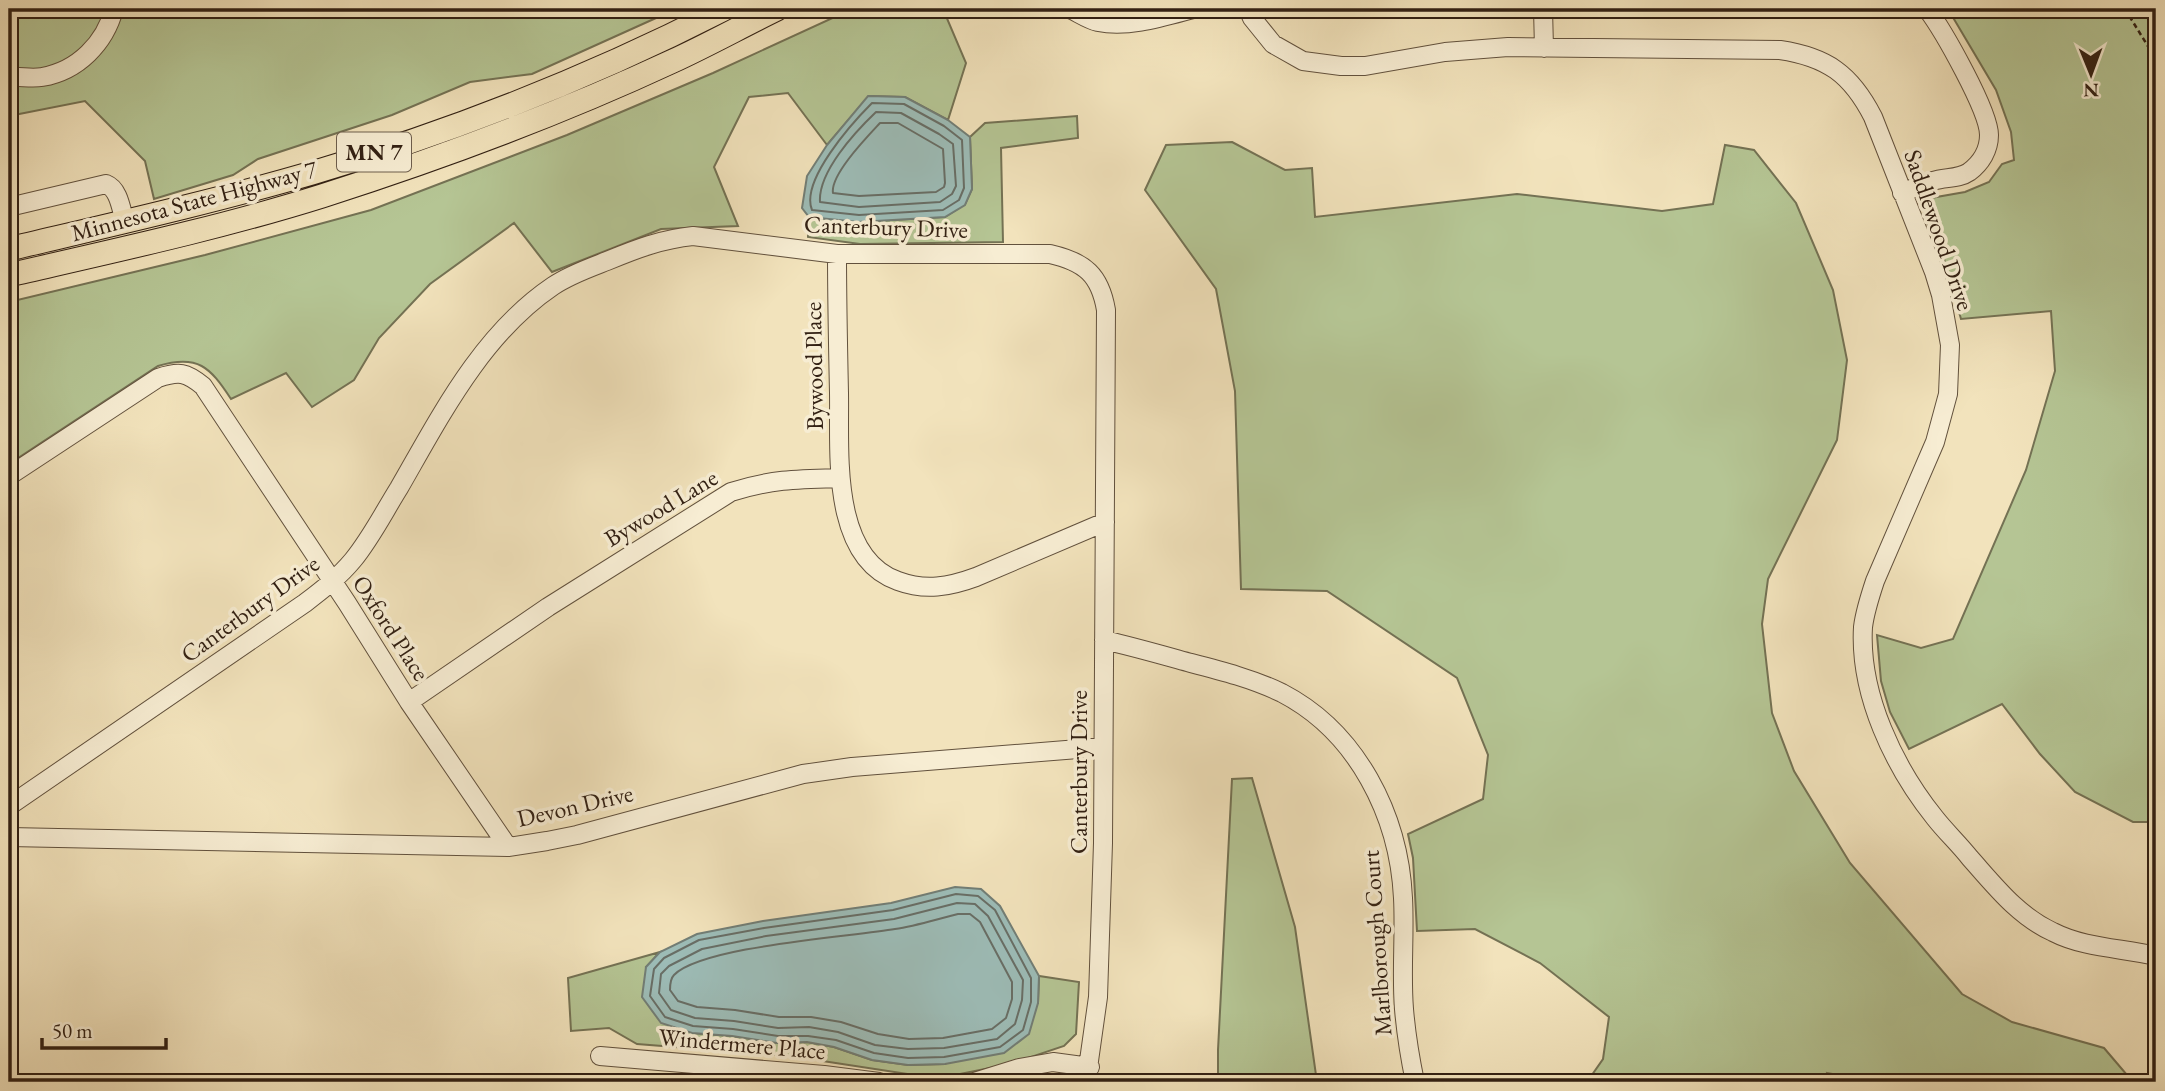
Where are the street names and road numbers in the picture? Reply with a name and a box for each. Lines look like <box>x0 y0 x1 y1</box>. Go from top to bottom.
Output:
road number: MN 7 <box>337 132 411 172</box>
street label: Saddlewood Drive <box>1897 145 1981 314</box>
street label: Minnesota State Highway 7 <box>67 153 321 248</box>
street label: Canterbury Drive <box>804 208 968 245</box>
street label: Bywood Place <box>797 302 830 430</box>
street label: Bywood Lane <box>598 462 723 554</box>
street label: Canterbury Drive <box>174 548 325 669</box>
street label: Oxford Place <box>346 569 437 686</box>
street label: Canterbury Drive <box>1063 690 1094 854</box>
street label: Devon Drive <box>514 777 636 834</box>
street label: Marlborough Court <box>1355 849 1398 1037</box>
street label: Windermere Place <box>658 1021 827 1066</box>

